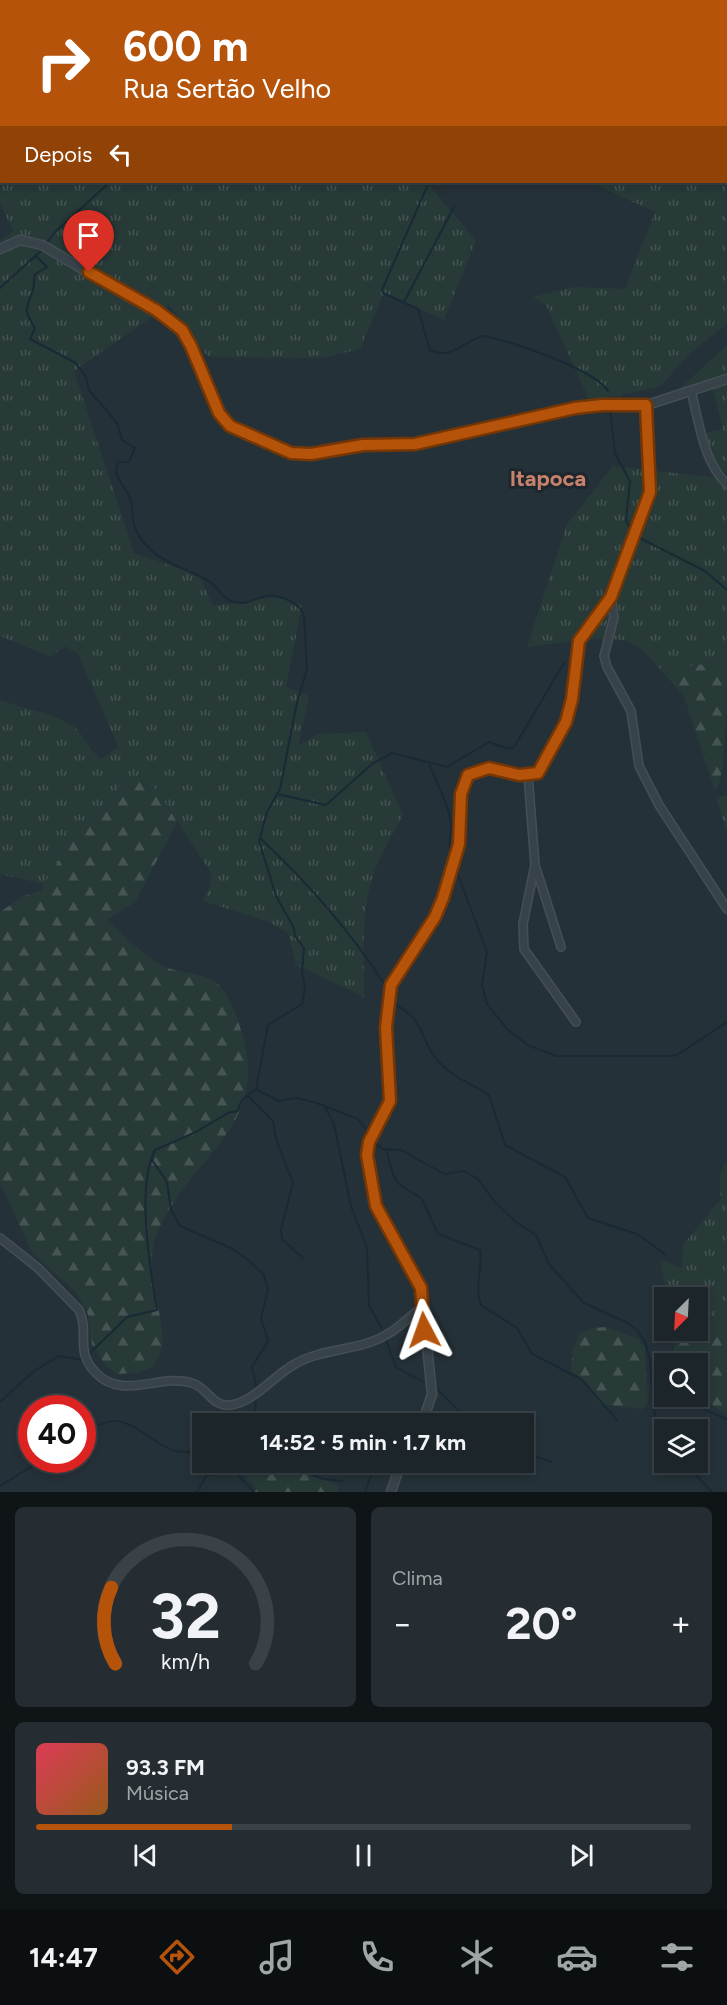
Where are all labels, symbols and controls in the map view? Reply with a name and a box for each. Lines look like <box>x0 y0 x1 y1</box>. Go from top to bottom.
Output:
text: 600 m <box>123 21 248 72</box>
icon: right <box>24 24 102 102</box>
text: Rua Sertão Velho <box>123 72 331 105</box>
icon: left <box>104 138 137 171</box>
text: Depois <box>24 141 92 168</box>
pin <box>63 210 114 272</box>
icon: arrive <box>72 219 105 252</box>
district label: Itapoca <box>510 465 586 492</box>
north arrow <box>654 1287 708 1341</box>
map controls <box>654 1287 708 1473</box>
position arrow <box>392 1298 456 1362</box>
button: search <box>654 1353 708 1407</box>
speed limit sign: 40 <box>18 1395 96 1473</box>
button: layers <box>654 1419 708 1473</box>
text: 14:52 · 5 min · 1.7 km <box>260 1429 466 1456</box>
text: Clima <box>392 1566 443 1590</box>
text: 32 <box>150 1579 221 1654</box>
text: 20° <box>505 1596 578 1650</box>
text: − <box>392 1604 413 1643</box>
text: + <box>670 1604 691 1643</box>
text: km/h <box>161 1649 210 1674</box>
text: 93.3 FM <box>126 1754 205 1781</box>
text: Música <box>126 1781 189 1805</box>
icon: previous <box>129 1839 162 1872</box>
icon: pause <box>347 1839 380 1872</box>
icon: next <box>565 1839 598 1872</box>
icon: directions <box>156 1936 198 1978</box>
icon: music <box>256 1936 298 1978</box>
icon: phone <box>356 1936 398 1978</box>
icon: climate <box>456 1936 498 1978</box>
icon: car <box>556 1936 598 1978</box>
icon: filters <box>656 1936 698 1978</box>
text: 14:47 <box>29 1941 98 1974</box>

